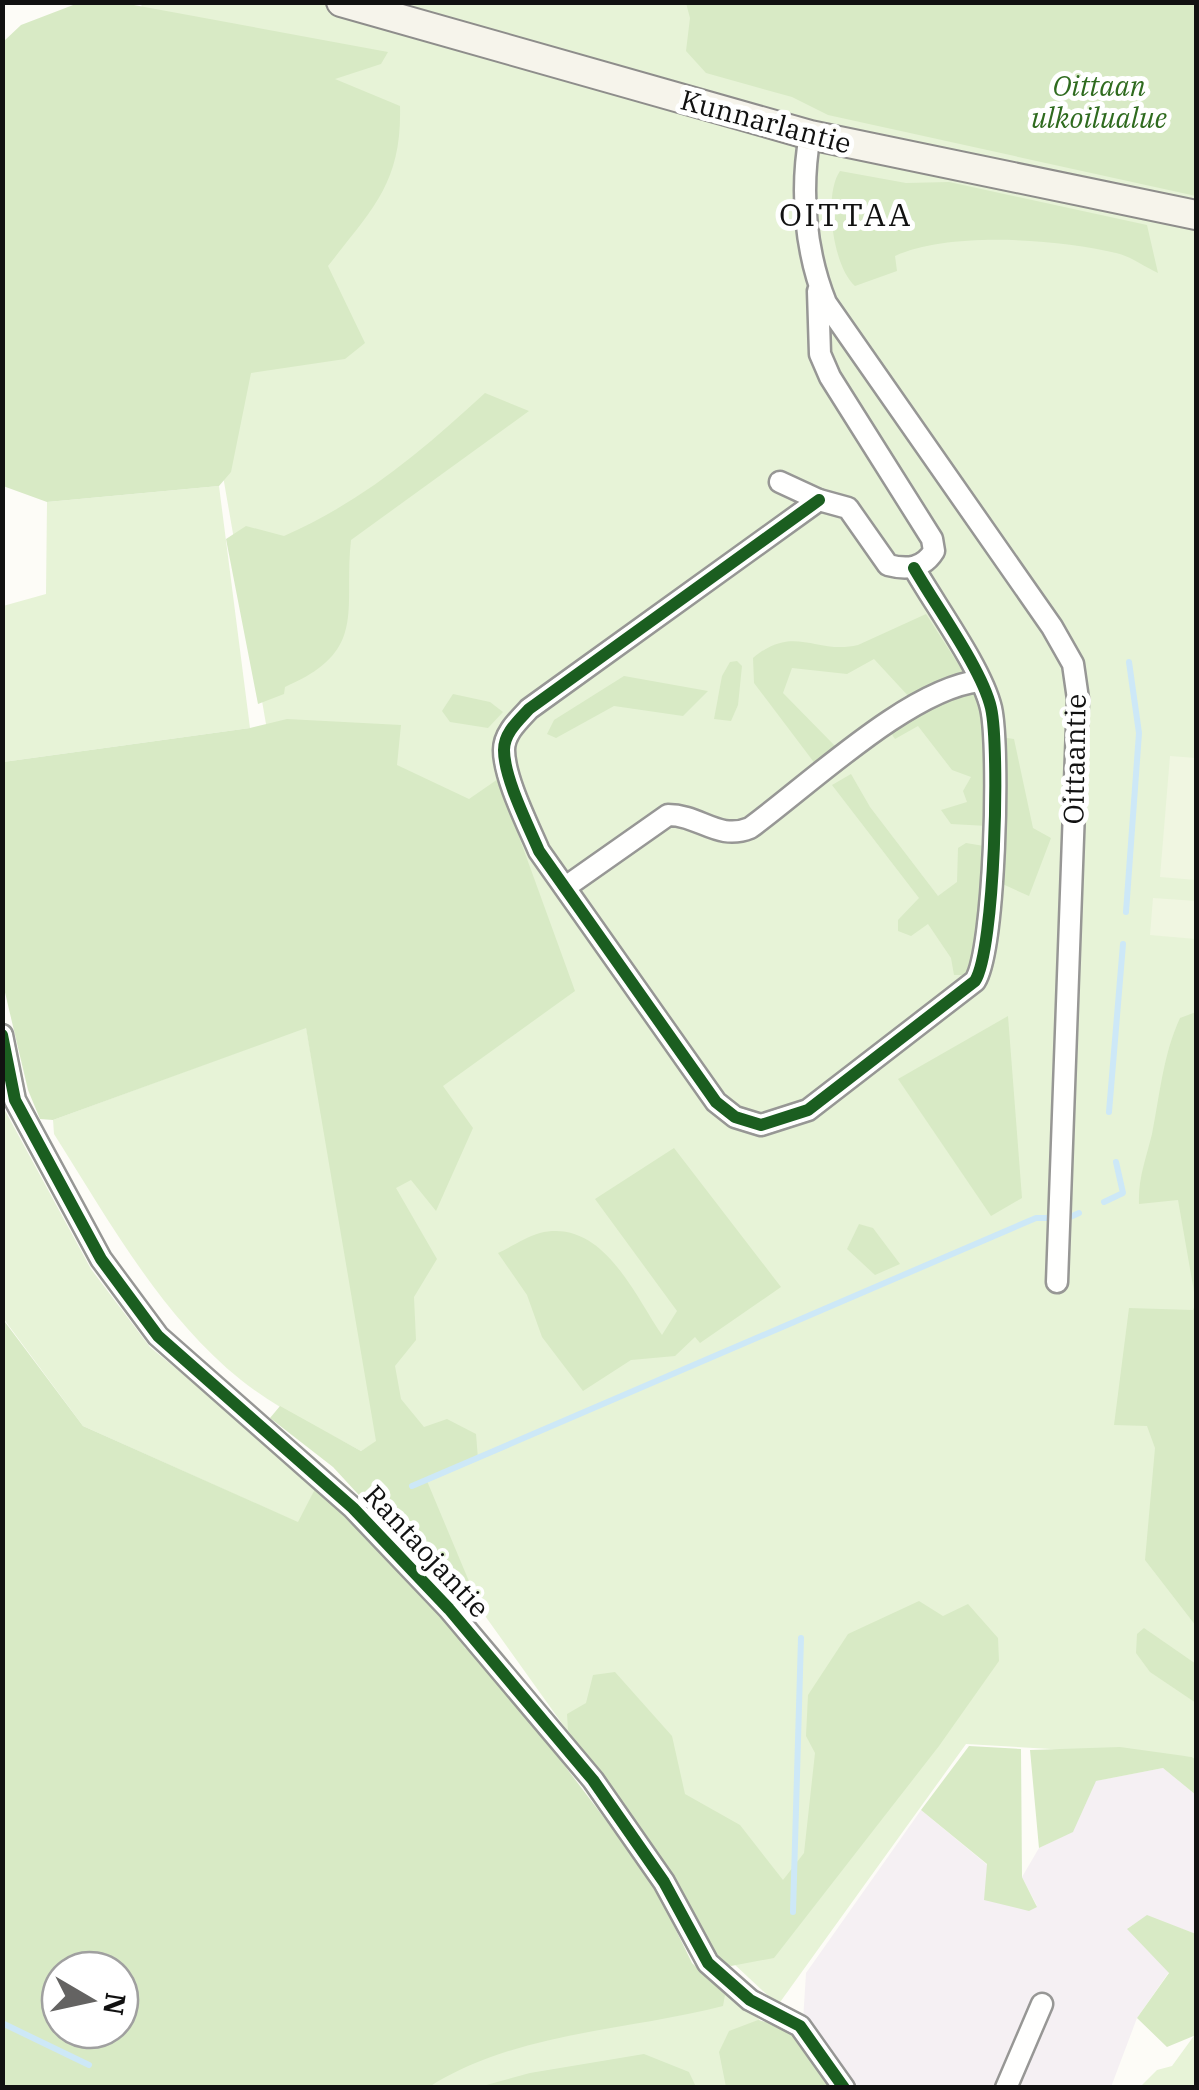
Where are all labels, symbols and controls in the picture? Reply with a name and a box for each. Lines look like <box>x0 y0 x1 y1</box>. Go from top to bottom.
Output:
park label: Oittaan ulkoilualue <box>1031 67 1168 136</box>
street label: Kunnarlantie <box>677 80 855 162</box>
district label: OITTAA <box>779 193 913 235</box>
street label: Oittaantie <box>1054 693 1094 825</box>
street label: Rantaojantie <box>356 1477 498 1625</box>
north arrow <box>40 1950 140 2050</box>
text: N <box>95 1990 135 2018</box>

